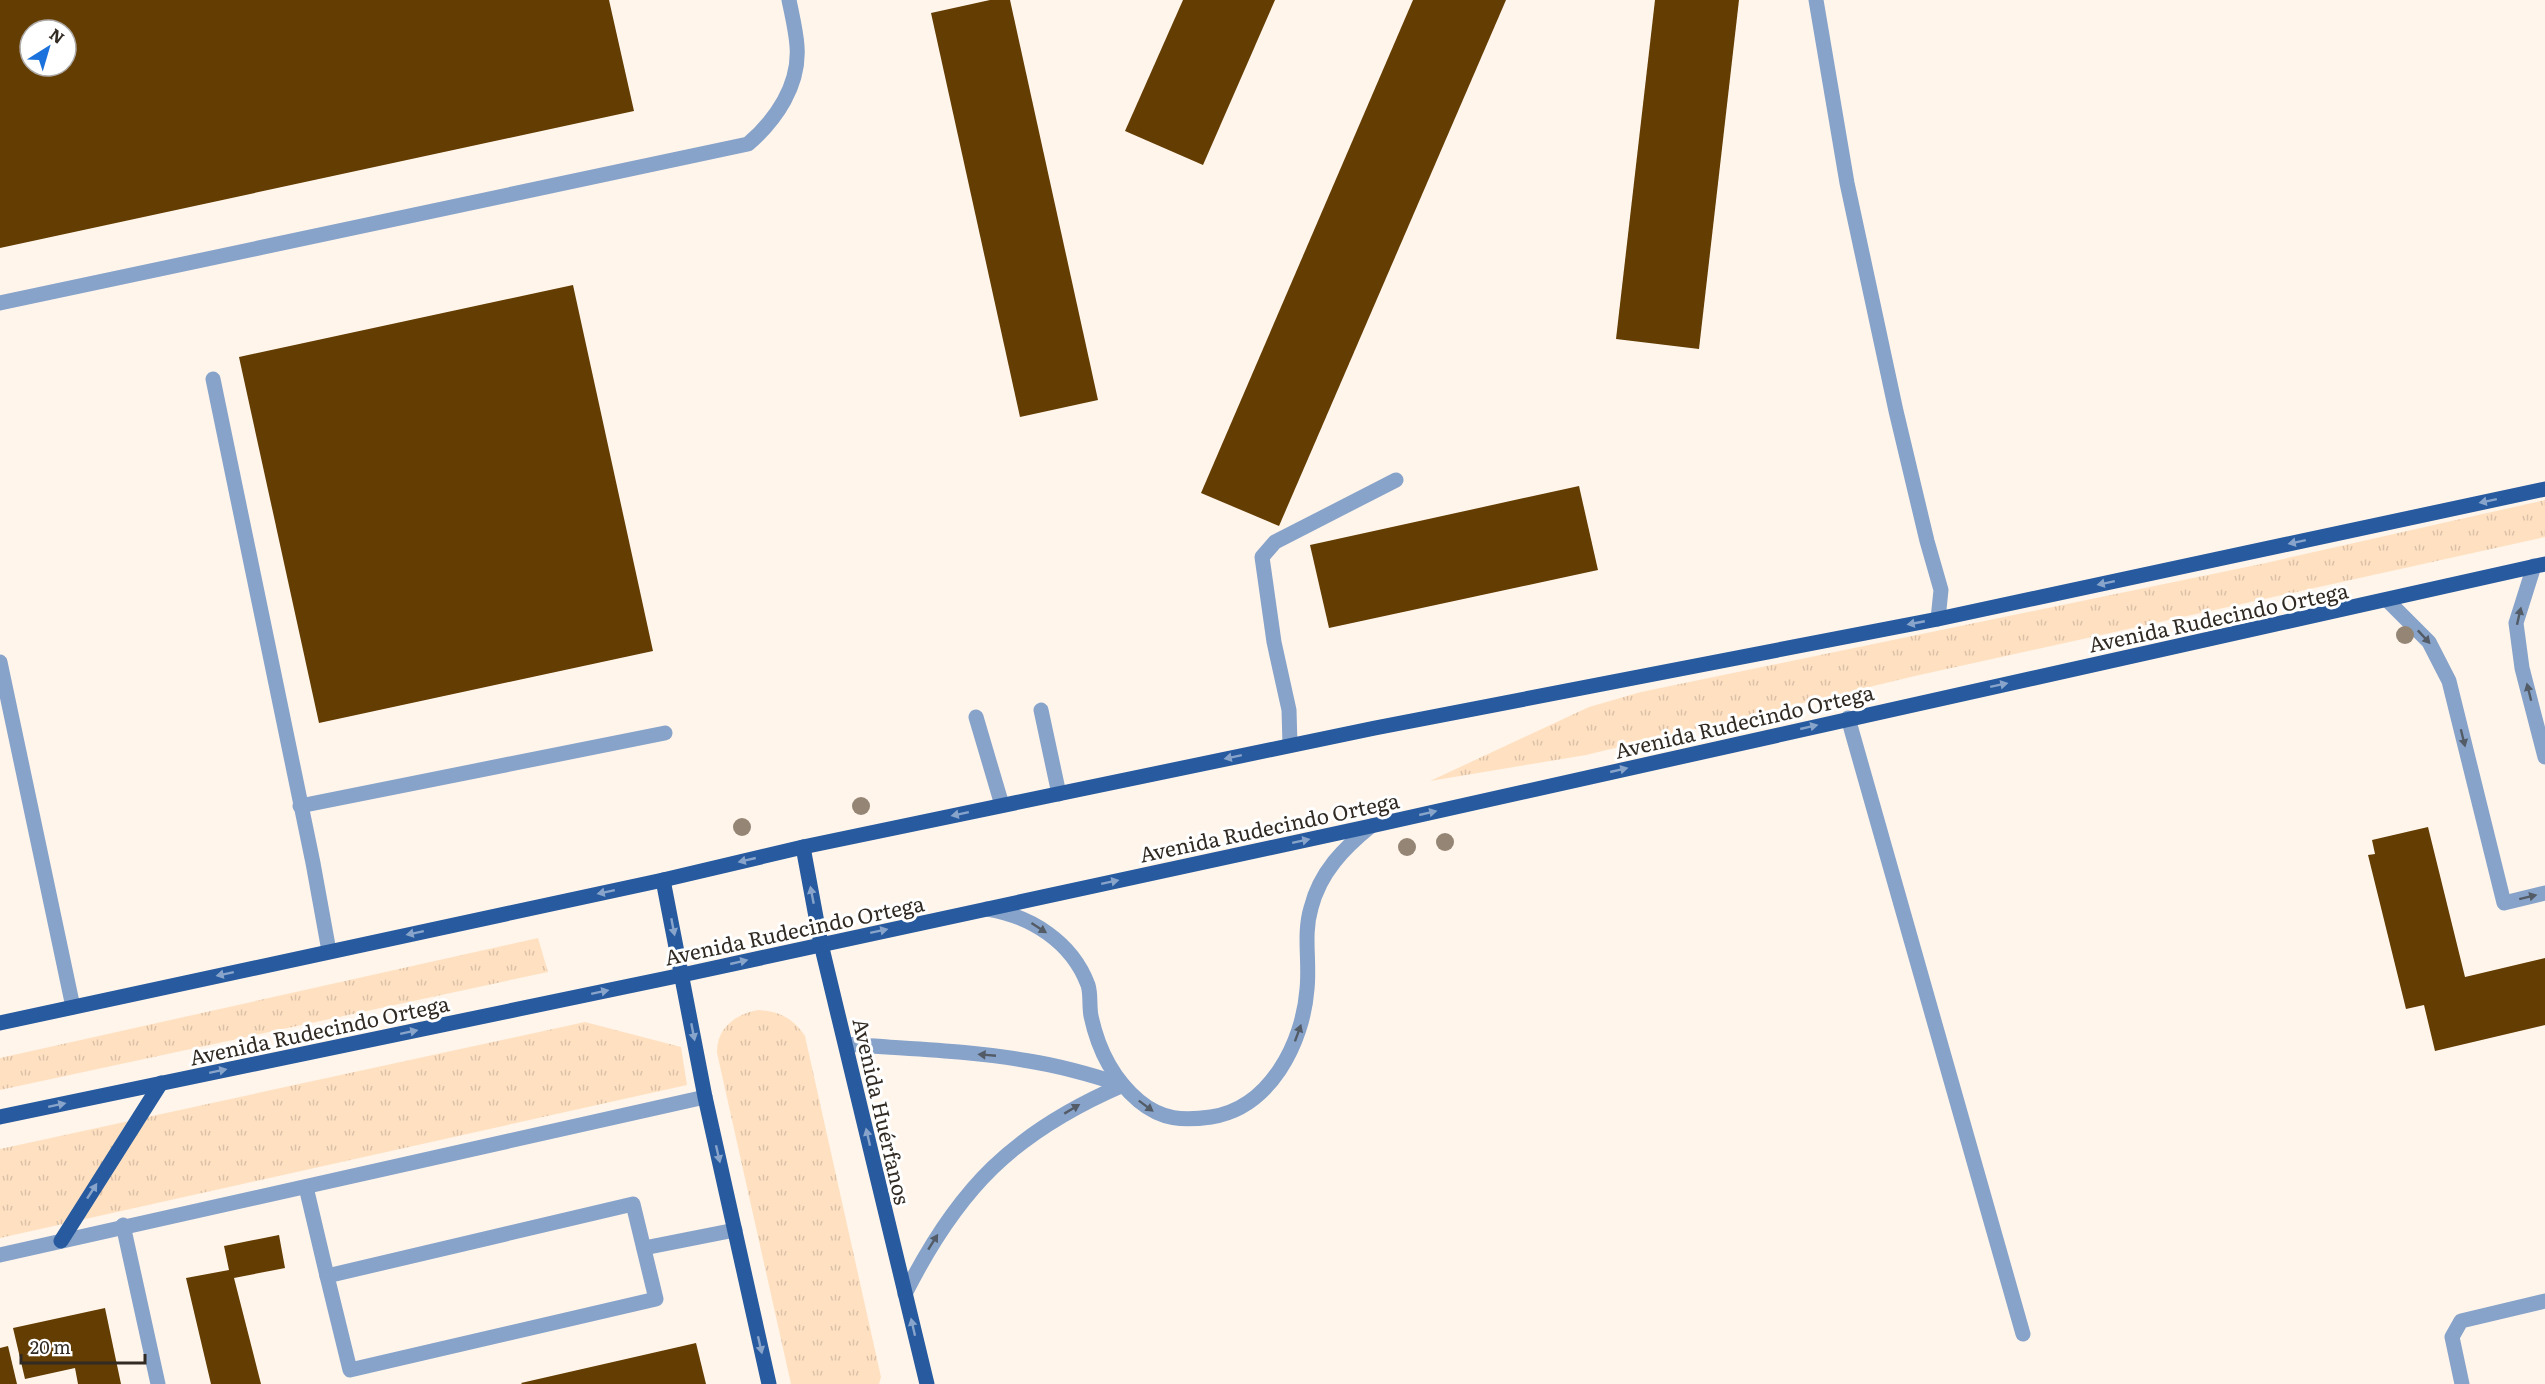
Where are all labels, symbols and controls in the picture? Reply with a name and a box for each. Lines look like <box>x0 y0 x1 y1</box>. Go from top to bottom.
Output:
north arrow <box>18 18 78 78</box>
text: N <box>45 22 70 49</box>
one-way arrow <box>2478 497 2497 506</box>
one-way arrow <box>2287 538 2306 547</box>
street label: Avenida Rudecindo Ortega <box>2085 573 2351 659</box>
one-way arrow <box>2097 578 2116 588</box>
one-way arrow <box>2514 607 2524 625</box>
one-way arrow <box>1906 619 1925 628</box>
one-way arrow <box>2416 629 2430 643</box>
street label: Avenida Rudecindo Ortega <box>1611 675 1877 765</box>
one-way arrow <box>1990 680 2009 689</box>
one-way arrow <box>2523 683 2533 701</box>
one-way arrow <box>1800 722 1819 731</box>
one-way arrow <box>2459 729 2468 747</box>
one-way arrow <box>1224 753 1242 763</box>
one-way arrow <box>1609 765 1628 774</box>
street label: Avenida Rudecindo Ortega <box>1136 783 1402 869</box>
one-way arrow <box>1419 808 1438 817</box>
one-way arrow <box>950 810 969 819</box>
one-way arrow <box>1292 836 1311 845</box>
one-way arrow <box>737 856 756 866</box>
one-way arrow <box>1101 877 1120 886</box>
street label: Avenida Rudecindo Ortega <box>661 886 927 972</box>
one-way arrow <box>808 886 817 905</box>
one-way arrow <box>596 888 615 897</box>
one-way arrow <box>2519 891 2538 901</box>
one-way arrow <box>669 918 678 937</box>
one-way arrow <box>1031 922 1047 933</box>
one-way arrow <box>869 926 888 936</box>
one-way arrow <box>406 929 425 938</box>
one-way arrow <box>730 957 749 966</box>
one-way arrow <box>215 970 234 979</box>
street label: Avenida Rudecindo Ortega <box>186 986 452 1072</box>
one-way arrow <box>591 987 610 996</box>
street label: Avenida Huérfanos <box>846 1015 920 1207</box>
one-way arrow <box>689 1023 698 1042</box>
one-way arrow <box>1293 1024 1303 1042</box>
one-way arrow <box>400 1027 419 1036</box>
one-way arrow <box>978 1050 997 1060</box>
one-way arrow <box>209 1066 227 1076</box>
one-way arrow <box>1138 1099 1154 1112</box>
one-way arrow <box>48 1100 67 1109</box>
one-way arrow <box>1064 1103 1080 1114</box>
one-way arrow <box>862 1128 872 1147</box>
one-way arrow <box>714 1145 723 1164</box>
one-way arrow <box>86 1184 98 1200</box>
one-way arrow <box>927 1234 938 1251</box>
one-way arrow <box>908 1318 918 1336</box>
scale bar <box>21 1327 146 1365</box>
text: 20 m <box>30 1333 71 1360</box>
one-way arrow <box>756 1335 766 1354</box>

